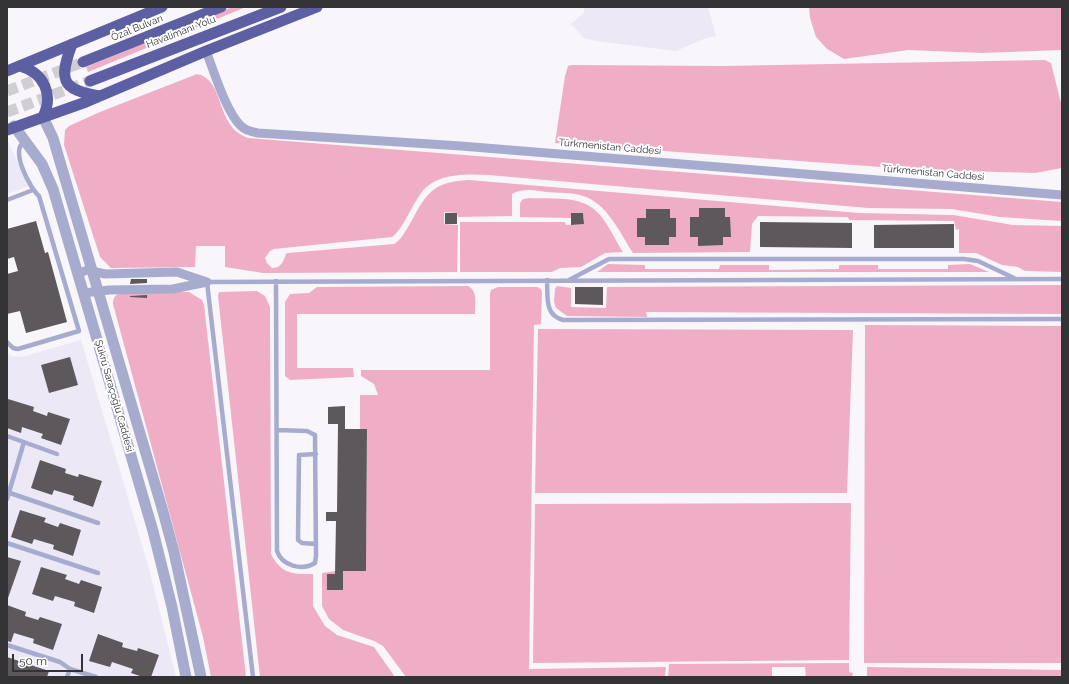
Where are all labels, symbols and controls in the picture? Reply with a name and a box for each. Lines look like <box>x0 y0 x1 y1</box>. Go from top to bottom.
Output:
street label: Özal Bulvarı <box>109 12 165 44</box>
street label: Havalimanı Yolu <box>145 13 217 51</box>
street label: Türkmenistan Caddesi <box>558 137 662 157</box>
street label: Türkmenistan Caddesi <box>881 163 985 183</box>
street label: Şükrü Saraçoğlu Caddesi <box>92 339 136 453</box>
scale bar <box>14 646 85 672</box>
text: 50 m <box>19 654 47 668</box>

